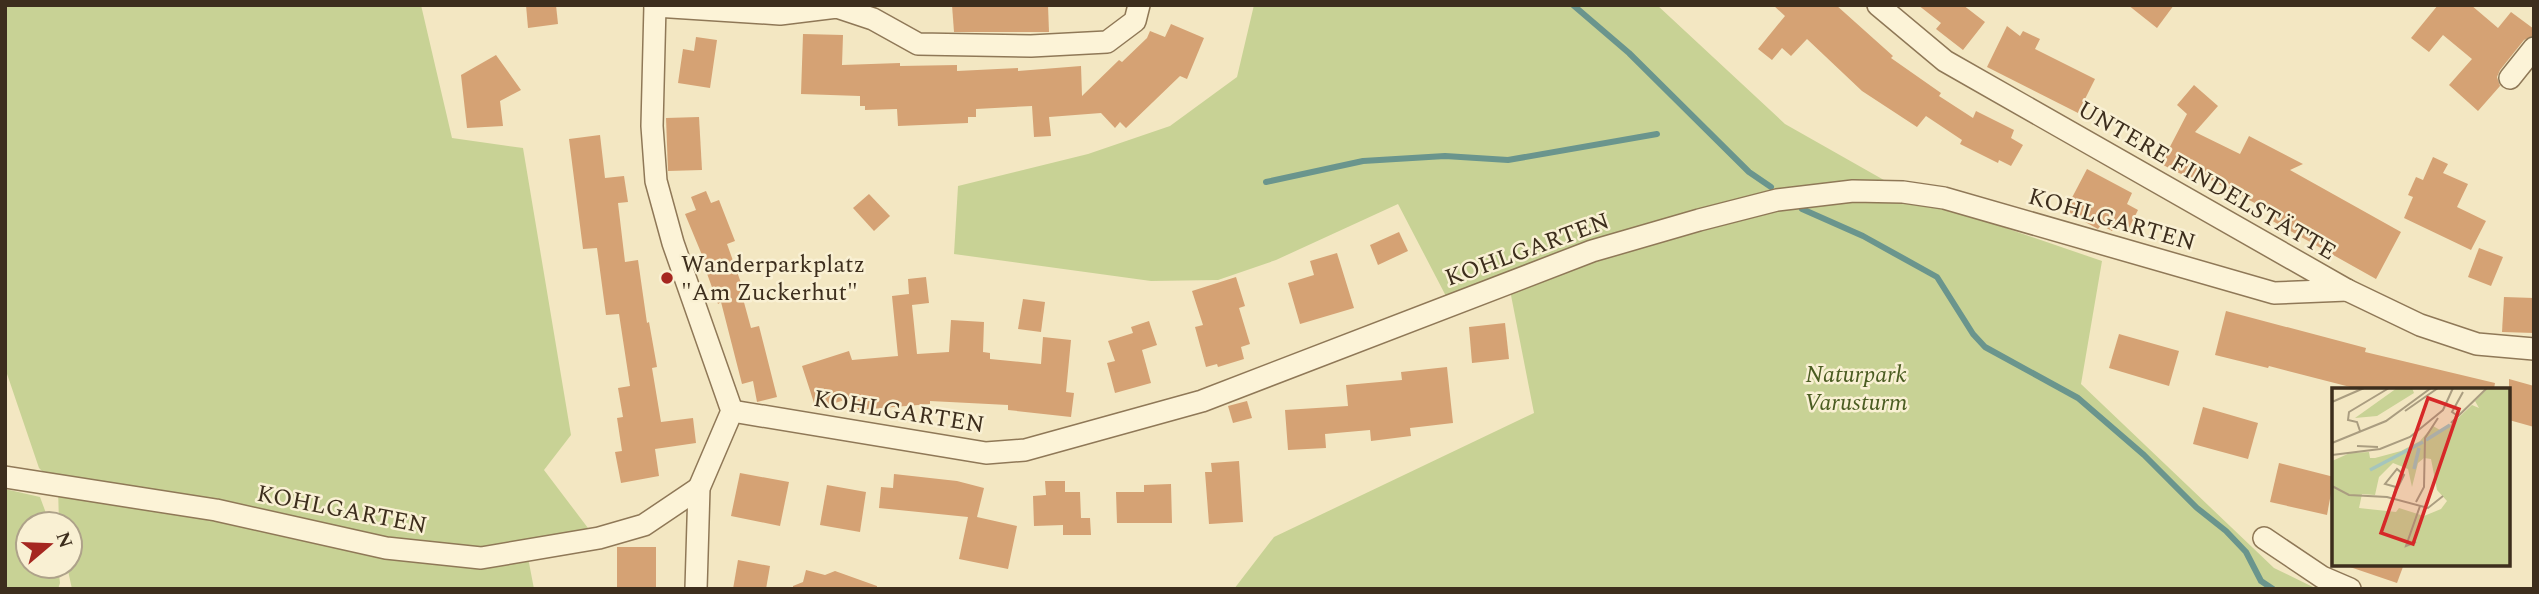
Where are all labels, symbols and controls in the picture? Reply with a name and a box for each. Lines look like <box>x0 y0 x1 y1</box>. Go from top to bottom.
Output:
street label: UNTERE FINDELSTÄTTE <box>2070 92 2343 270</box>
street label: KOHLGARTEN <box>2024 179 2200 261</box>
street label: KOHLGARTEN <box>1440 203 1615 296</box>
place label: Wanderparkplatz "Am Zuckerhut" <box>681 247 865 311</box>
marker: Wanderparkplatz "Am Zuckerhut" <box>659 270 675 286</box>
park label: Naturpark Varusturm <box>1804 357 1908 421</box>
street label: KOHLGARTEN <box>811 381 987 443</box>
inset map <box>2332 388 2511 566</box>
street label: KOHLGARTEN <box>254 476 430 544</box>
north arrow <box>14 510 84 580</box>
text: N <box>47 528 80 552</box>

